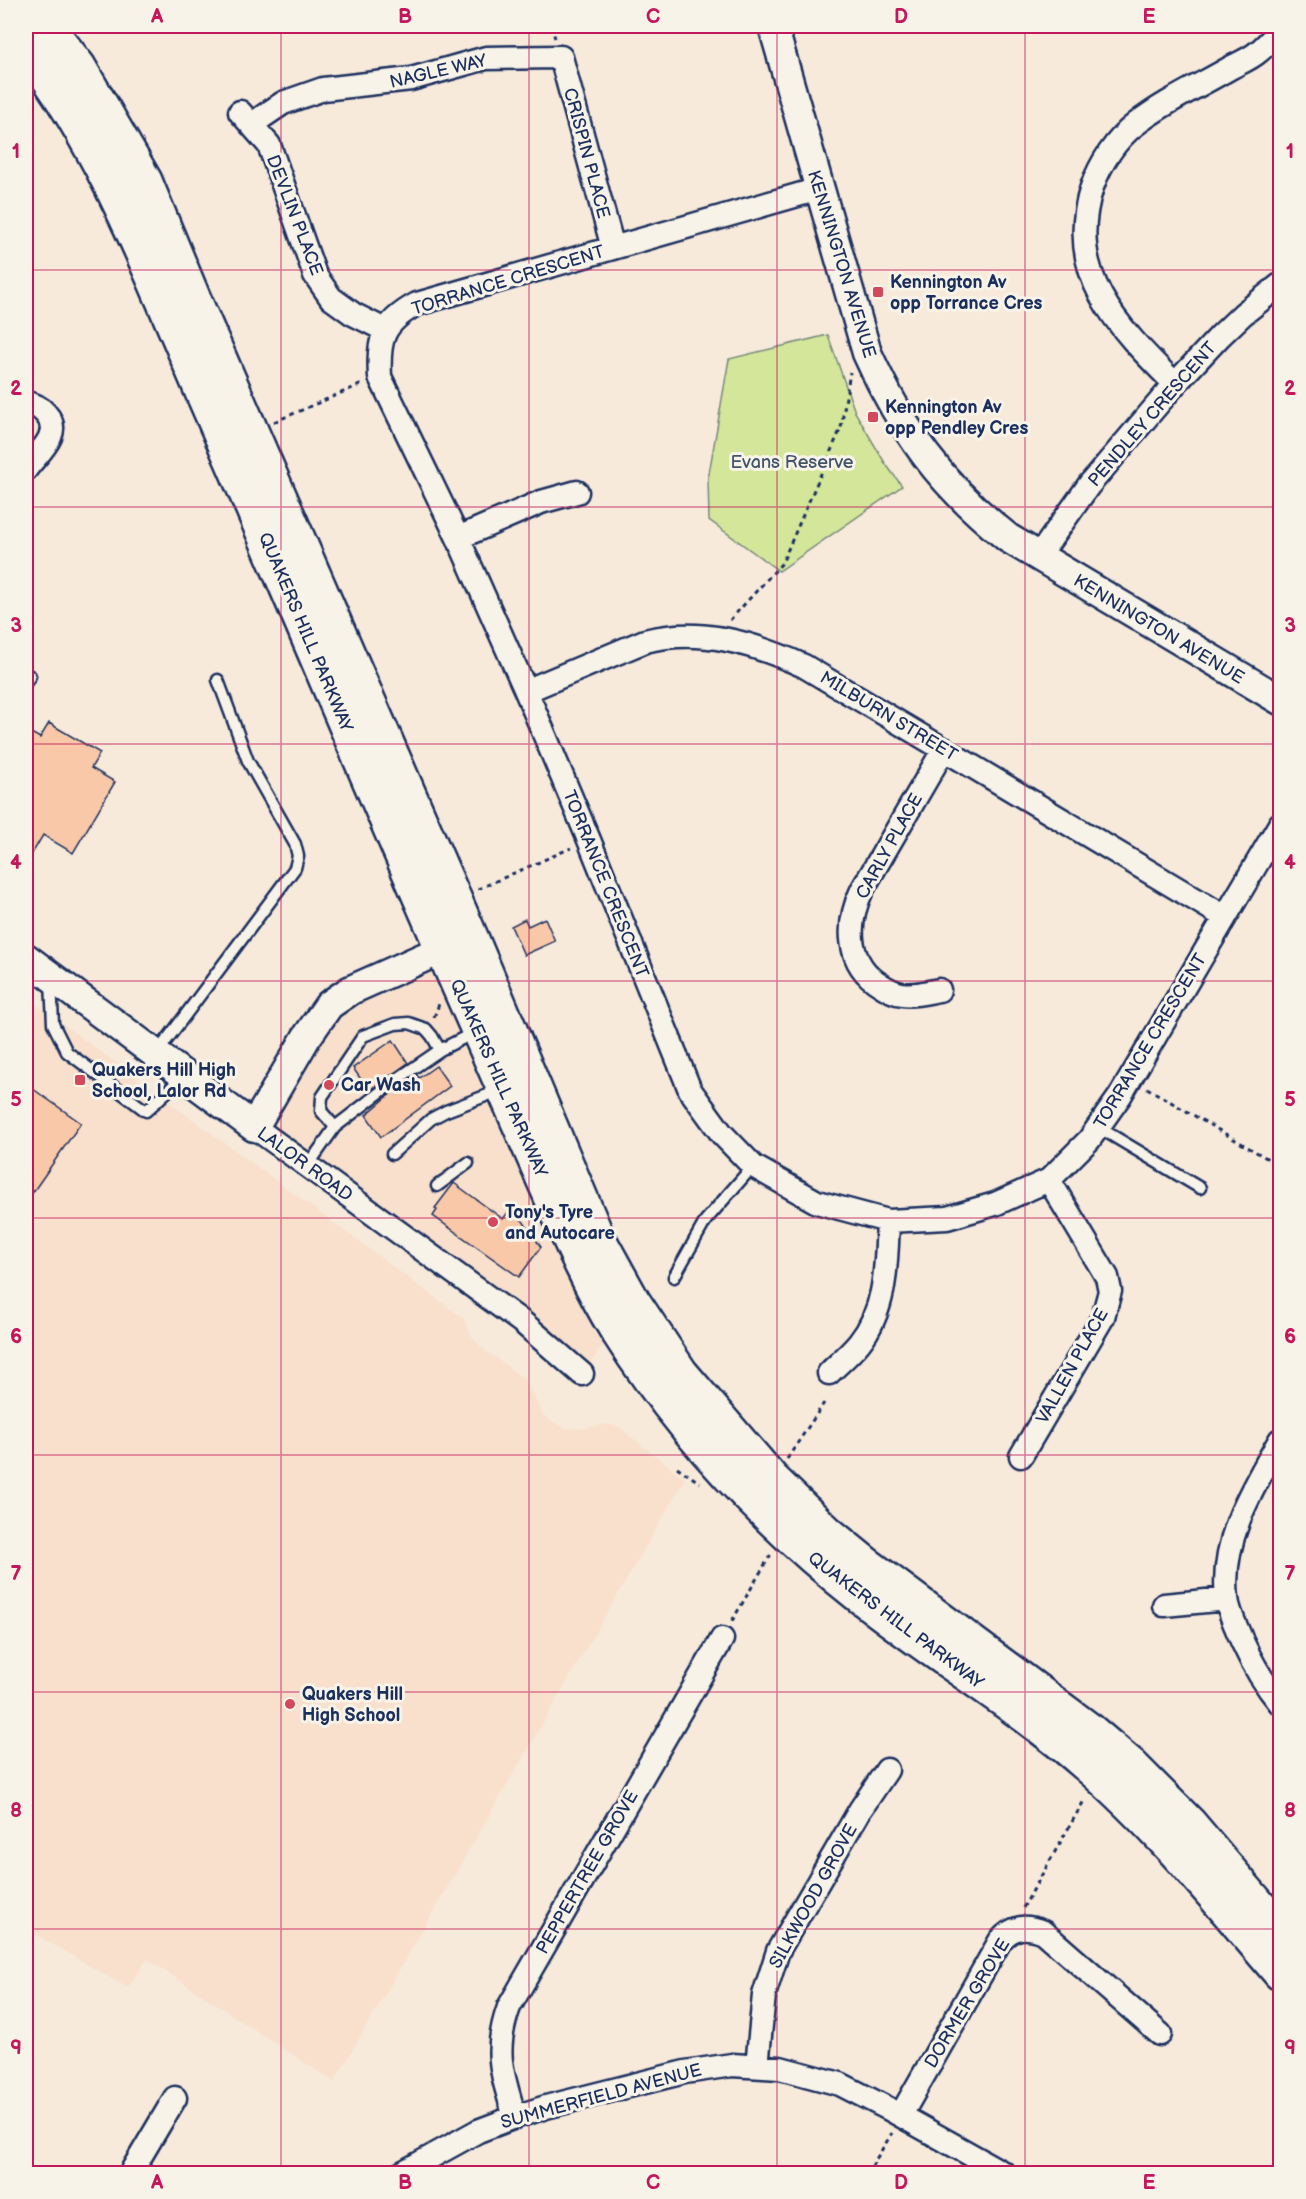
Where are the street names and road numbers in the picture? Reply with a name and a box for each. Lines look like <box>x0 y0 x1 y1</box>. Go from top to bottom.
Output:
street label: NAGLE WAY <box>388 50 489 93</box>
street label: CRISPIN PLACE <box>559 86 614 221</box>
street label: DEVLIN PLACE <box>262 152 327 278</box>
street label: KENNINGTON AVENUE <box>803 168 880 361</box>
street label: TORRANCE CRESCENT <box>409 241 607 320</box>
street label: PENDLEY CRESCENT <box>1084 338 1221 491</box>
street label: QUAKERS HILL PARKWAY <box>254 529 357 735</box>
street label: KENNINGTON AVENUE <box>1070 570 1248 689</box>
street label: MILBURN STREET <box>816 667 961 766</box>
street label: TORRANCE CRESCENT <box>558 787 653 981</box>
street label: CARLY PLACE <box>852 790 927 903</box>
street label: TORRANCE CRESCENT <box>1090 950 1211 1133</box>
street label: QUAKERS HILL PARKWAY <box>445 976 552 1181</box>
street label: LALOR ROAD <box>253 1123 356 1206</box>
street label: VALLEN PLACE <box>1032 1305 1113 1427</box>
street label: QUAKERS HILL PARKWAY <box>804 1548 988 1694</box>
street label: PEPPERTREE GROVE <box>532 1787 643 1958</box>
street label: SILKWOOD GROVE <box>765 1820 862 1972</box>
street label: DORMER GROVE <box>921 1935 1014 2072</box>
street label: SUMMERFIELD AVENUE <box>498 2059 704 2133</box>

